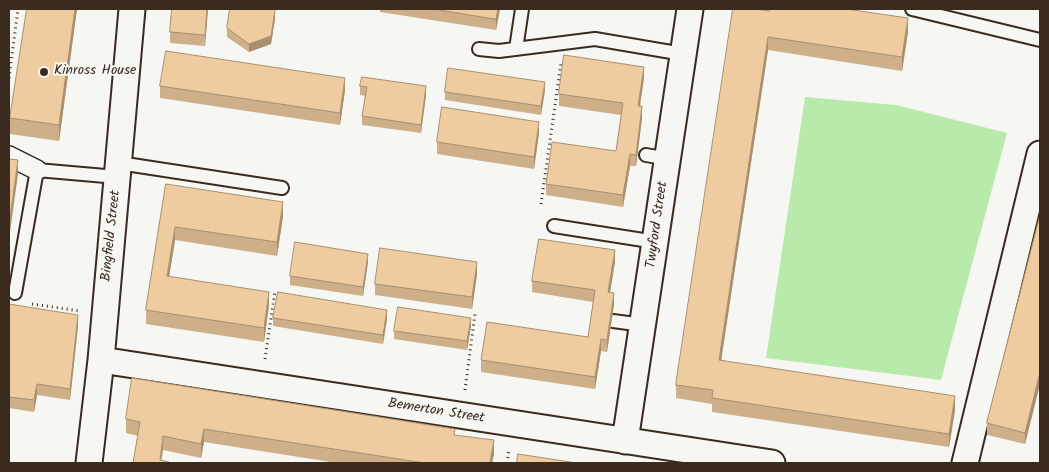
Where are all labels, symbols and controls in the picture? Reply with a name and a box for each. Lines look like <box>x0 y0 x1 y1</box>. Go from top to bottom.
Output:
place label: Kinross House <box>54 64 136 80</box>
marker: Kinross House <box>38 66 50 78</box>
street label: Twyford Street <box>644 180 672 270</box>
street label: Bingfield Street <box>99 190 125 282</box>
street label: Bemerton Street <box>386 396 486 428</box>

